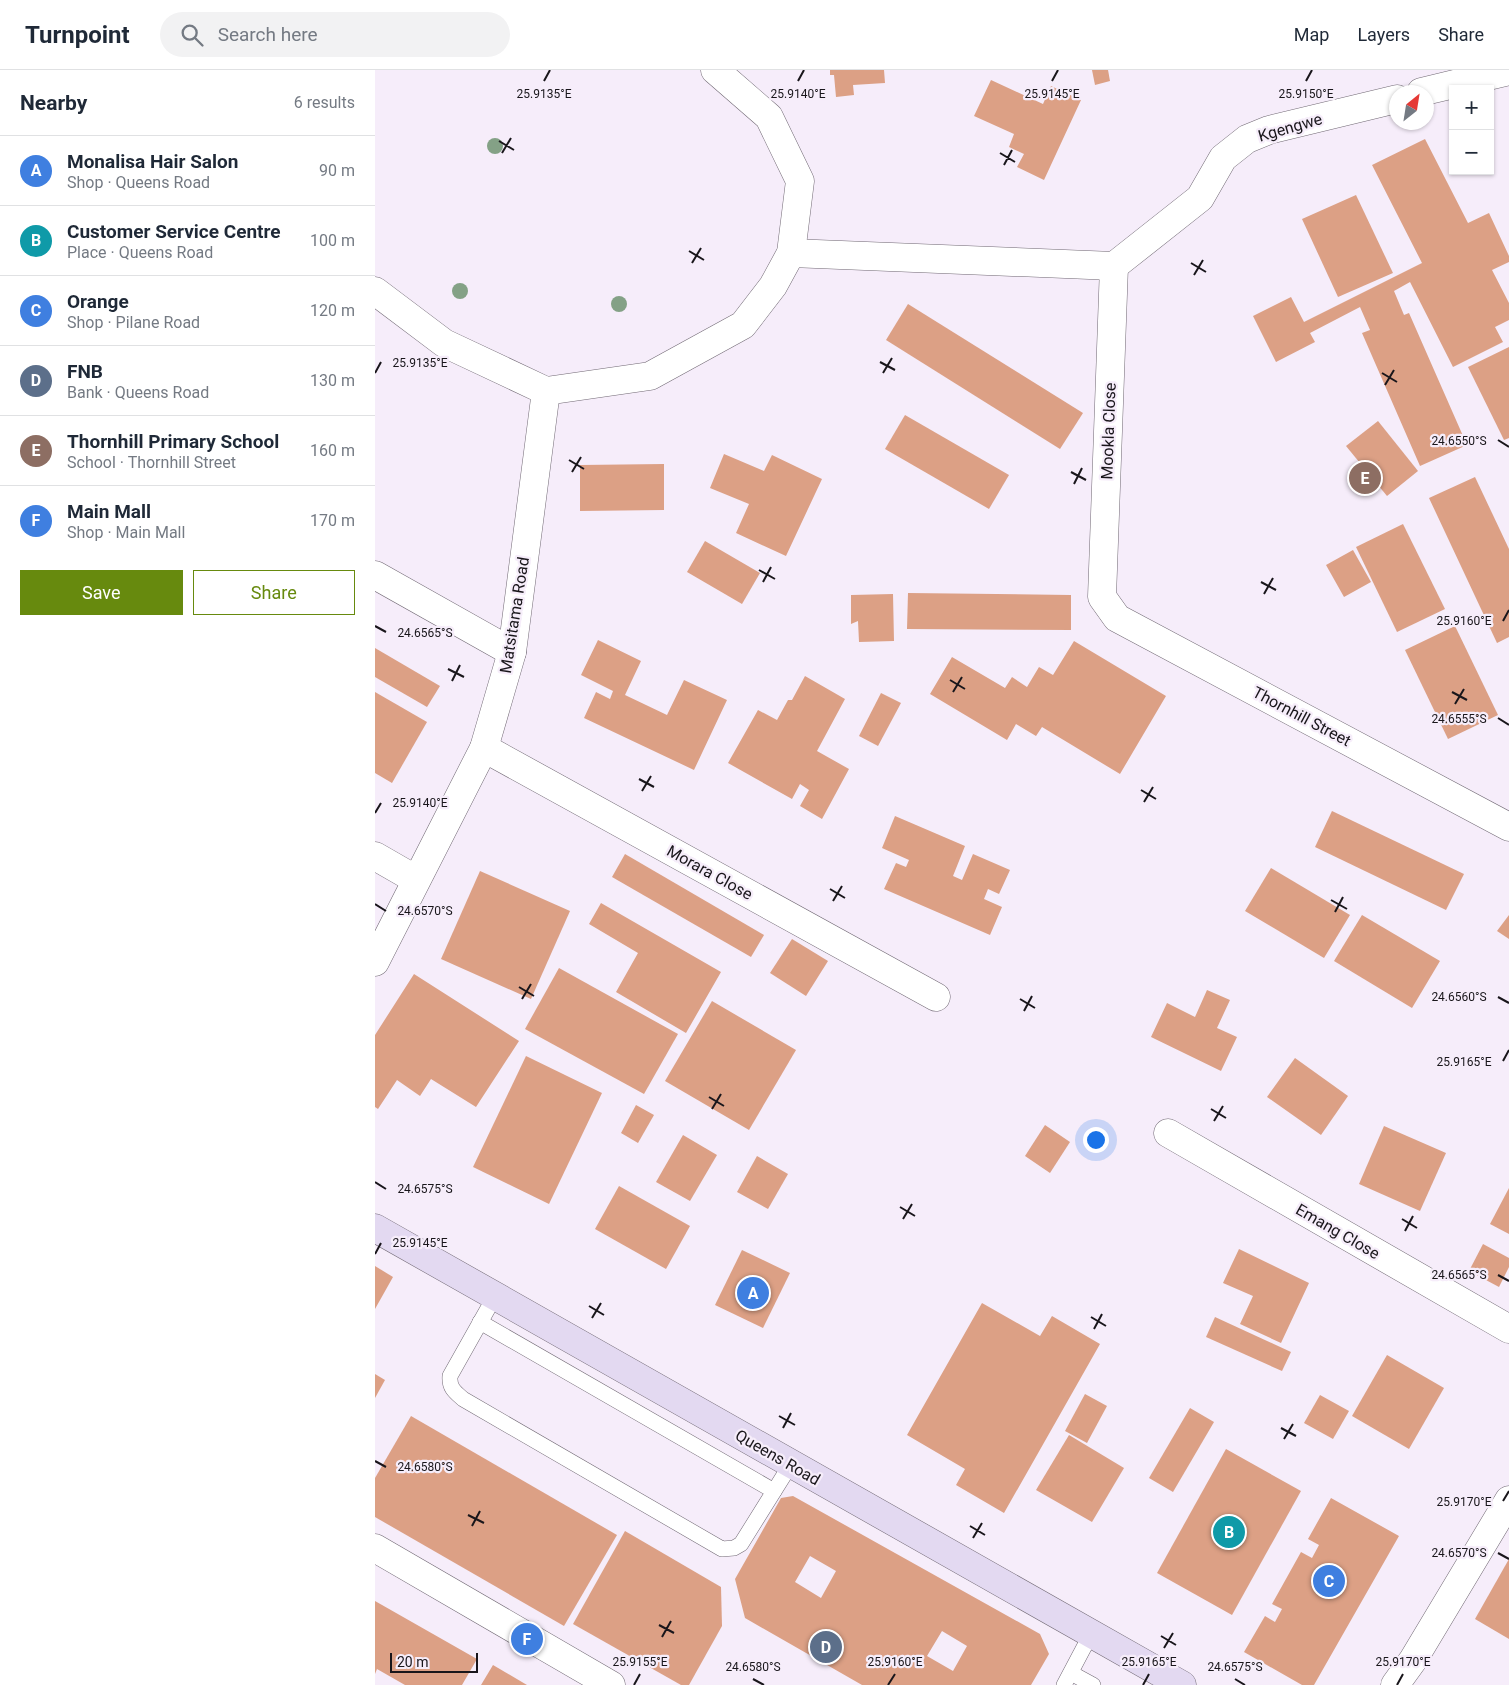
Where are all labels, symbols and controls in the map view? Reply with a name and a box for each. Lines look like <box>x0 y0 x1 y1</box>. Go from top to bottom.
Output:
search box <box>160 12 510 57</box>
text: Turnpoint <box>25 21 130 49</box>
icon: search <box>178 21 206 49</box>
text: Search here <box>218 23 318 46</box>
text: Map <box>1294 24 1329 45</box>
text: Layers <box>1357 24 1410 45</box>
text: Share <box>1438 24 1484 45</box>
north arrow <box>1389 85 1434 130</box>
map controls <box>1449 85 1494 175</box>
button: + <box>1449 85 1494 130</box>
text: 25.9135°E <box>517 87 572 101</box>
text: 25.9140°E <box>771 87 826 101</box>
text: 25.9145°E <box>1025 87 1080 101</box>
text: 25.9150°E <box>1279 87 1334 101</box>
text: Nearby <box>20 91 87 115</box>
text: 6 results <box>294 93 355 112</box>
street label: Kgengwe <box>1256 109 1324 146</box>
button: − <box>1449 130 1494 175</box>
text: Monalisa Hair Salon <box>67 150 238 173</box>
text: A <box>31 161 41 180</box>
text: 90 m <box>319 161 355 180</box>
text: Shop · Queens Road <box>67 173 210 192</box>
text: Customer Service Centre <box>67 220 281 243</box>
text: B <box>31 231 41 250</box>
text: 100 m <box>310 231 355 250</box>
text: Place · Queens Road <box>67 243 213 262</box>
text: Orange <box>67 290 129 313</box>
text: C <box>31 301 41 320</box>
text: 120 m <box>310 301 355 320</box>
text: Shop · Pilane Road <box>67 313 200 332</box>
text: 25.9135°E <box>393 356 448 370</box>
text: FNB <box>67 360 103 383</box>
text: D <box>31 371 41 390</box>
text: 130 m <box>310 371 355 390</box>
street label: Mookla Close <box>1097 382 1120 480</box>
text: Bank · Queens Road <box>67 383 209 402</box>
text: Thornhill Primary School <box>67 430 279 453</box>
text: 24.6550°S <box>1431 434 1487 448</box>
text: E <box>32 441 41 460</box>
text: 160 m <box>310 441 355 460</box>
text: School · Thornhill Street <box>67 453 236 472</box>
pin: E <box>1349 459 1381 497</box>
text: Main Mall <box>67 500 151 523</box>
text: F <box>32 511 40 530</box>
text: 170 m <box>310 511 355 530</box>
text: Shop · Main Mall <box>67 523 185 542</box>
street label: Matsitama Road <box>496 556 533 675</box>
button: Save <box>20 570 183 615</box>
button: Share <box>193 570 355 615</box>
text: 25.9160°E <box>1437 614 1492 628</box>
text: 24.6565°S <box>397 626 453 640</box>
street label: Thornhill Street <box>1249 683 1354 750</box>
text: 24.6555°S <box>1431 712 1487 726</box>
text: 25.9140°E <box>393 796 448 810</box>
street label: Morara Close <box>664 841 756 904</box>
text: 24.6570°S <box>397 904 453 918</box>
text: 24.6560°S <box>1431 990 1487 1004</box>
text: 25.9165°E <box>1437 1055 1492 1069</box>
your location <box>1083 1127 1109 1153</box>
text: 24.6575°S <box>397 1182 453 1196</box>
street label: Emang Close <box>1292 1200 1383 1263</box>
text: 25.9145°E <box>393 1236 448 1250</box>
text: 24.6565°S <box>1431 1268 1487 1282</box>
pin: A <box>737 1274 769 1312</box>
street label: Queens Road <box>732 1426 823 1489</box>
text: 24.6580°S <box>397 1460 453 1474</box>
text: 25.9170°E <box>1437 1495 1492 1509</box>
pin: B <box>1213 1513 1245 1551</box>
text: 24.6570°S <box>1431 1546 1487 1560</box>
pin: C <box>1313 1562 1345 1600</box>
pin: F <box>511 1620 543 1658</box>
pin: D <box>810 1628 842 1666</box>
scale bar <box>390 1650 477 1673</box>
text: 20 m <box>397 1654 429 1670</box>
text: 25.9155°E <box>613 1655 668 1669</box>
text: 25.9160°E <box>868 1655 923 1669</box>
text: 25.9165°E <box>1122 1655 1177 1669</box>
text: 25.9170°E <box>1376 1655 1431 1669</box>
text: 24.6580°S <box>725 1660 781 1674</box>
text: 24.6575°S <box>1207 1660 1263 1674</box>

